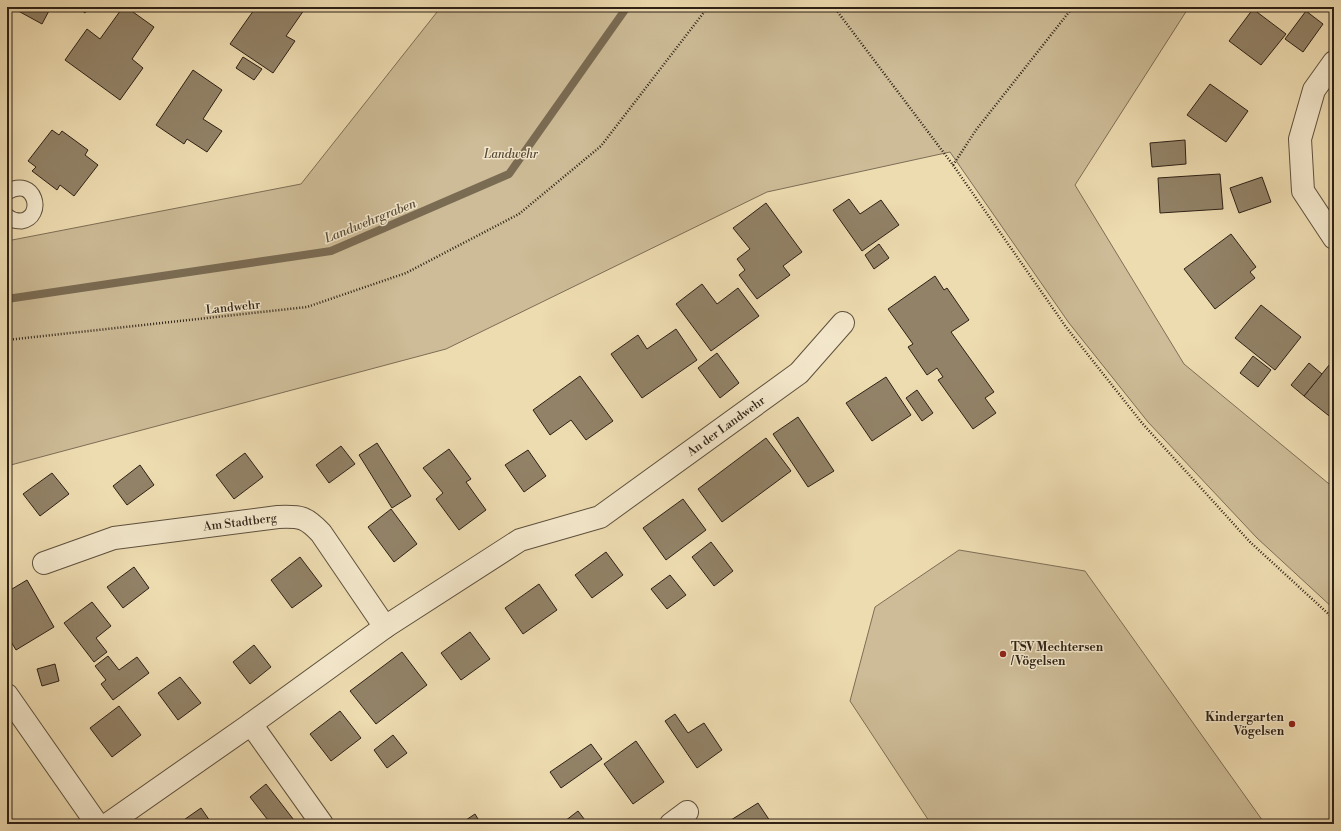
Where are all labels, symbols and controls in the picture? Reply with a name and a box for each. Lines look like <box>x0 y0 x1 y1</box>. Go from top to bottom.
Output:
park label: Landwehr <box>483 147 539 162</box>
water label: Landwehrgraben <box>321 195 419 247</box>
street label: Landwehr <box>205 297 261 318</box>
street label: An der Landwehr <box>683 393 768 460</box>
street label: Am Stadtberg <box>201 510 278 535</box>
place label: TSV Mechtersen / Vögelsen <box>1010 640 1104 669</box>
marker: TSV Mechtersen / Vögelsen <box>998 649 1008 659</box>
place label: Kindergarten Vögelsen <box>1205 710 1285 739</box>
marker: Kindergarten Vögelsen <box>1287 719 1297 729</box>

